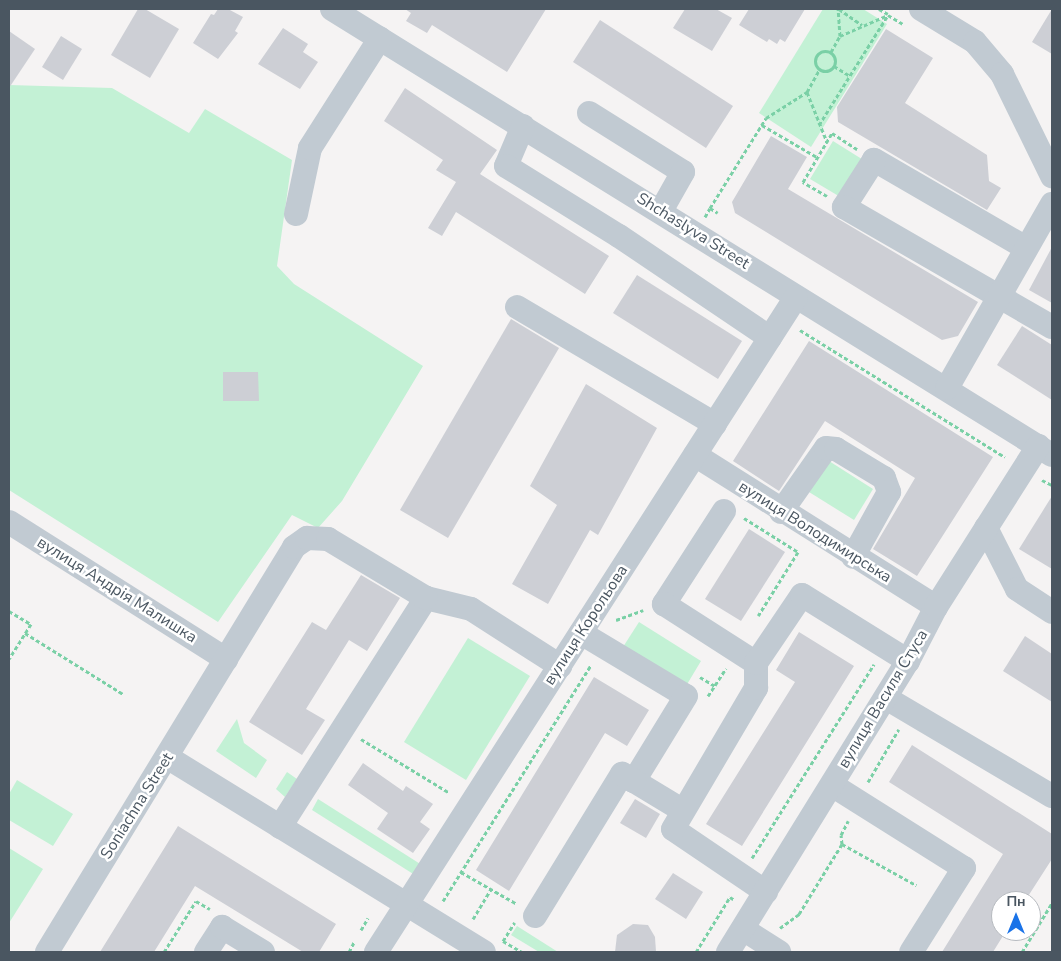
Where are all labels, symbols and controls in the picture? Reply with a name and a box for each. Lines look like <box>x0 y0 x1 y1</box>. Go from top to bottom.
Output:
street label: Shchaslyva Street <box>633 189 753 273</box>
street label: вулиця Володимирська <box>735 477 895 587</box>
street label: вулиця Андрія Малишка <box>34 533 200 647</box>
street label: вулиця Корольова <box>540 561 632 689</box>
street label: вулиця Василя Стуса <box>834 626 932 772</box>
street label: Soniachna Street <box>97 749 177 863</box>
north arrow <box>991 891 1041 941</box>
text: Пн <box>1006 892 1026 911</box>

